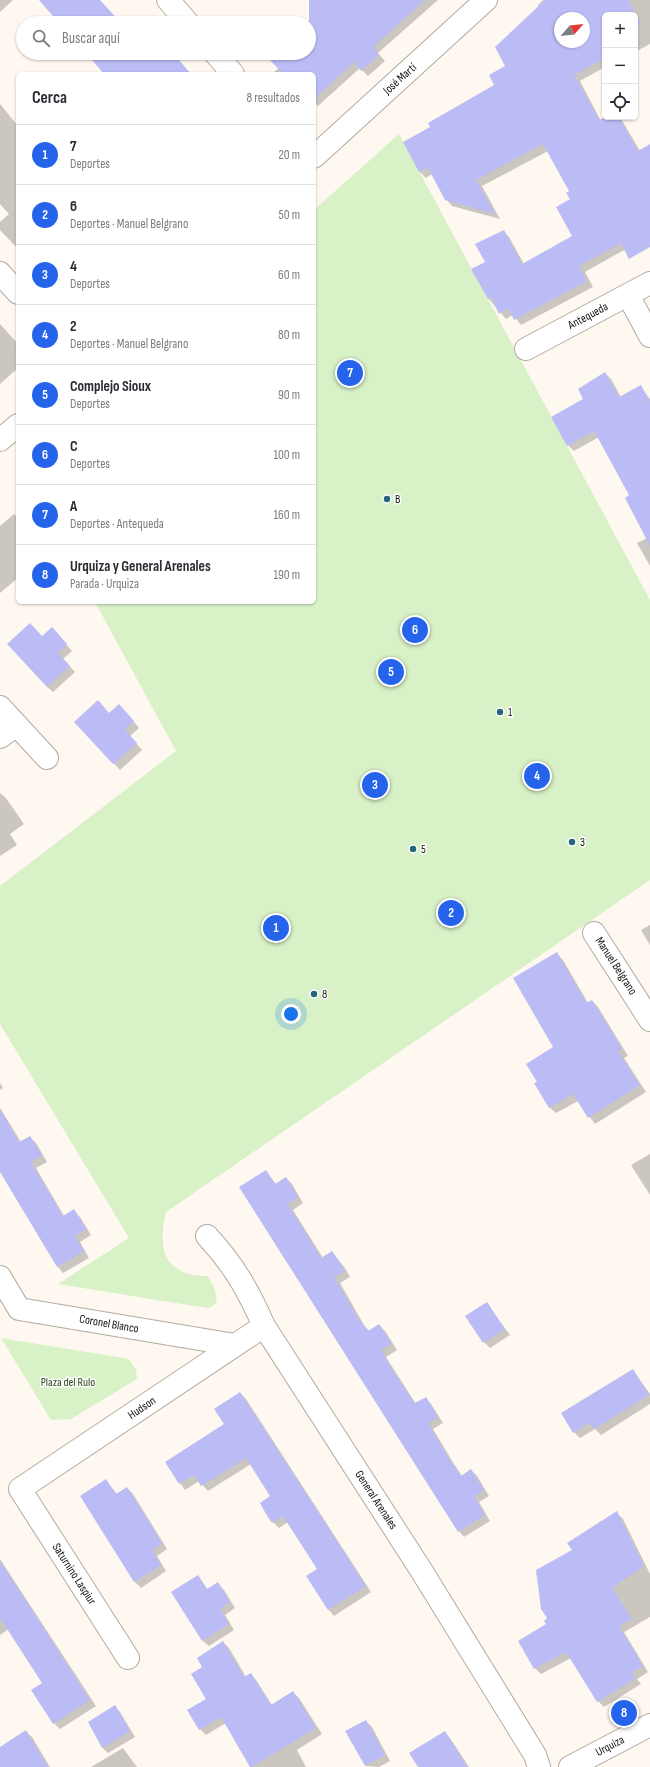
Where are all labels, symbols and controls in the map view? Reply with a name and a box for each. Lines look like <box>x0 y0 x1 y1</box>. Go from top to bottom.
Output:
north arrow <box>554 12 590 48</box>
map controls <box>602 12 638 120</box>
button: + <box>602 12 638 48</box>
search box <box>16 16 316 60</box>
icon: search <box>30 27 52 49</box>
text: Buscar aquí <box>62 29 120 48</box>
button: − <box>602 48 638 84</box>
street label: José Martí <box>379 60 420 99</box>
button: locate <box>602 84 638 120</box>
text: Cerca <box>32 88 67 108</box>
text: 8 resultados <box>247 90 300 106</box>
text: 7 <box>70 137 77 156</box>
text: 1 <box>42 147 48 163</box>
text: 20 m <box>278 147 300 163</box>
text: Deportes <box>70 156 110 172</box>
text: 6 <box>70 197 77 216</box>
text: 2 <box>42 207 48 223</box>
text: 50 m <box>279 207 300 223</box>
text: Deportes · Manuel Belgrano <box>70 216 188 232</box>
text: 4 <box>70 257 77 276</box>
text: 3 <box>42 267 48 283</box>
text: 60 m <box>278 267 300 283</box>
text: Deportes <box>70 276 110 292</box>
street label: Antequeda <box>564 299 611 333</box>
text: 2 <box>70 317 77 336</box>
text: 4 <box>42 327 48 343</box>
text: 80 m <box>278 327 300 343</box>
text: Deportes · Manuel Belgrano <box>70 336 188 352</box>
pin: 7 <box>337 358 363 388</box>
text: Complejo Sioux <box>70 377 151 396</box>
text: 5 <box>42 387 48 403</box>
text: 90 m <box>278 387 300 403</box>
text: Deportes <box>70 396 110 412</box>
text: C <box>70 437 78 456</box>
text: 6 <box>42 447 48 463</box>
text: 100 m <box>273 447 300 463</box>
text: Deportes <box>70 456 110 472</box>
place label: B <box>395 492 400 507</box>
marker: B <box>382 494 392 504</box>
text: A <box>70 497 77 516</box>
text: 7 <box>42 507 48 523</box>
text: 160 m <box>274 507 300 523</box>
text: Deportes · Antequeda <box>70 516 164 532</box>
text: Urquiza y General Arenales <box>70 557 211 576</box>
text: 8 <box>42 567 48 583</box>
text: 190 m <box>273 567 300 583</box>
text: Parada · Urquiza <box>70 576 139 592</box>
pin: 6 <box>402 615 428 645</box>
pin: 5 <box>378 657 404 687</box>
place label: 1 <box>508 705 513 720</box>
marker: 1 <box>495 707 505 717</box>
pin: 4 <box>524 761 550 791</box>
pin: 3 <box>362 770 388 800</box>
place label: 3 <box>580 835 585 850</box>
marker: 3 <box>567 837 577 847</box>
place label: 5 <box>421 842 426 857</box>
marker: 5 <box>408 844 418 854</box>
pin: 2 <box>438 898 464 928</box>
pin: 1 <box>263 913 289 943</box>
street label: Manuel Belgrano <box>592 934 640 998</box>
place label: 8 <box>322 987 327 1002</box>
marker: 8 <box>309 989 319 999</box>
your location <box>281 1004 301 1024</box>
street label: Coronel Blanco <box>78 1311 140 1337</box>
park label: Plaza del Rulo <box>41 1375 95 1390</box>
street label: Hudson <box>125 1393 159 1423</box>
street label: General Arenales <box>351 1468 401 1532</box>
street label: Saturnino Laspiur <box>49 1540 100 1608</box>
pin: 8 <box>611 1698 637 1728</box>
street label: Urquiza <box>593 1732 627 1760</box>

